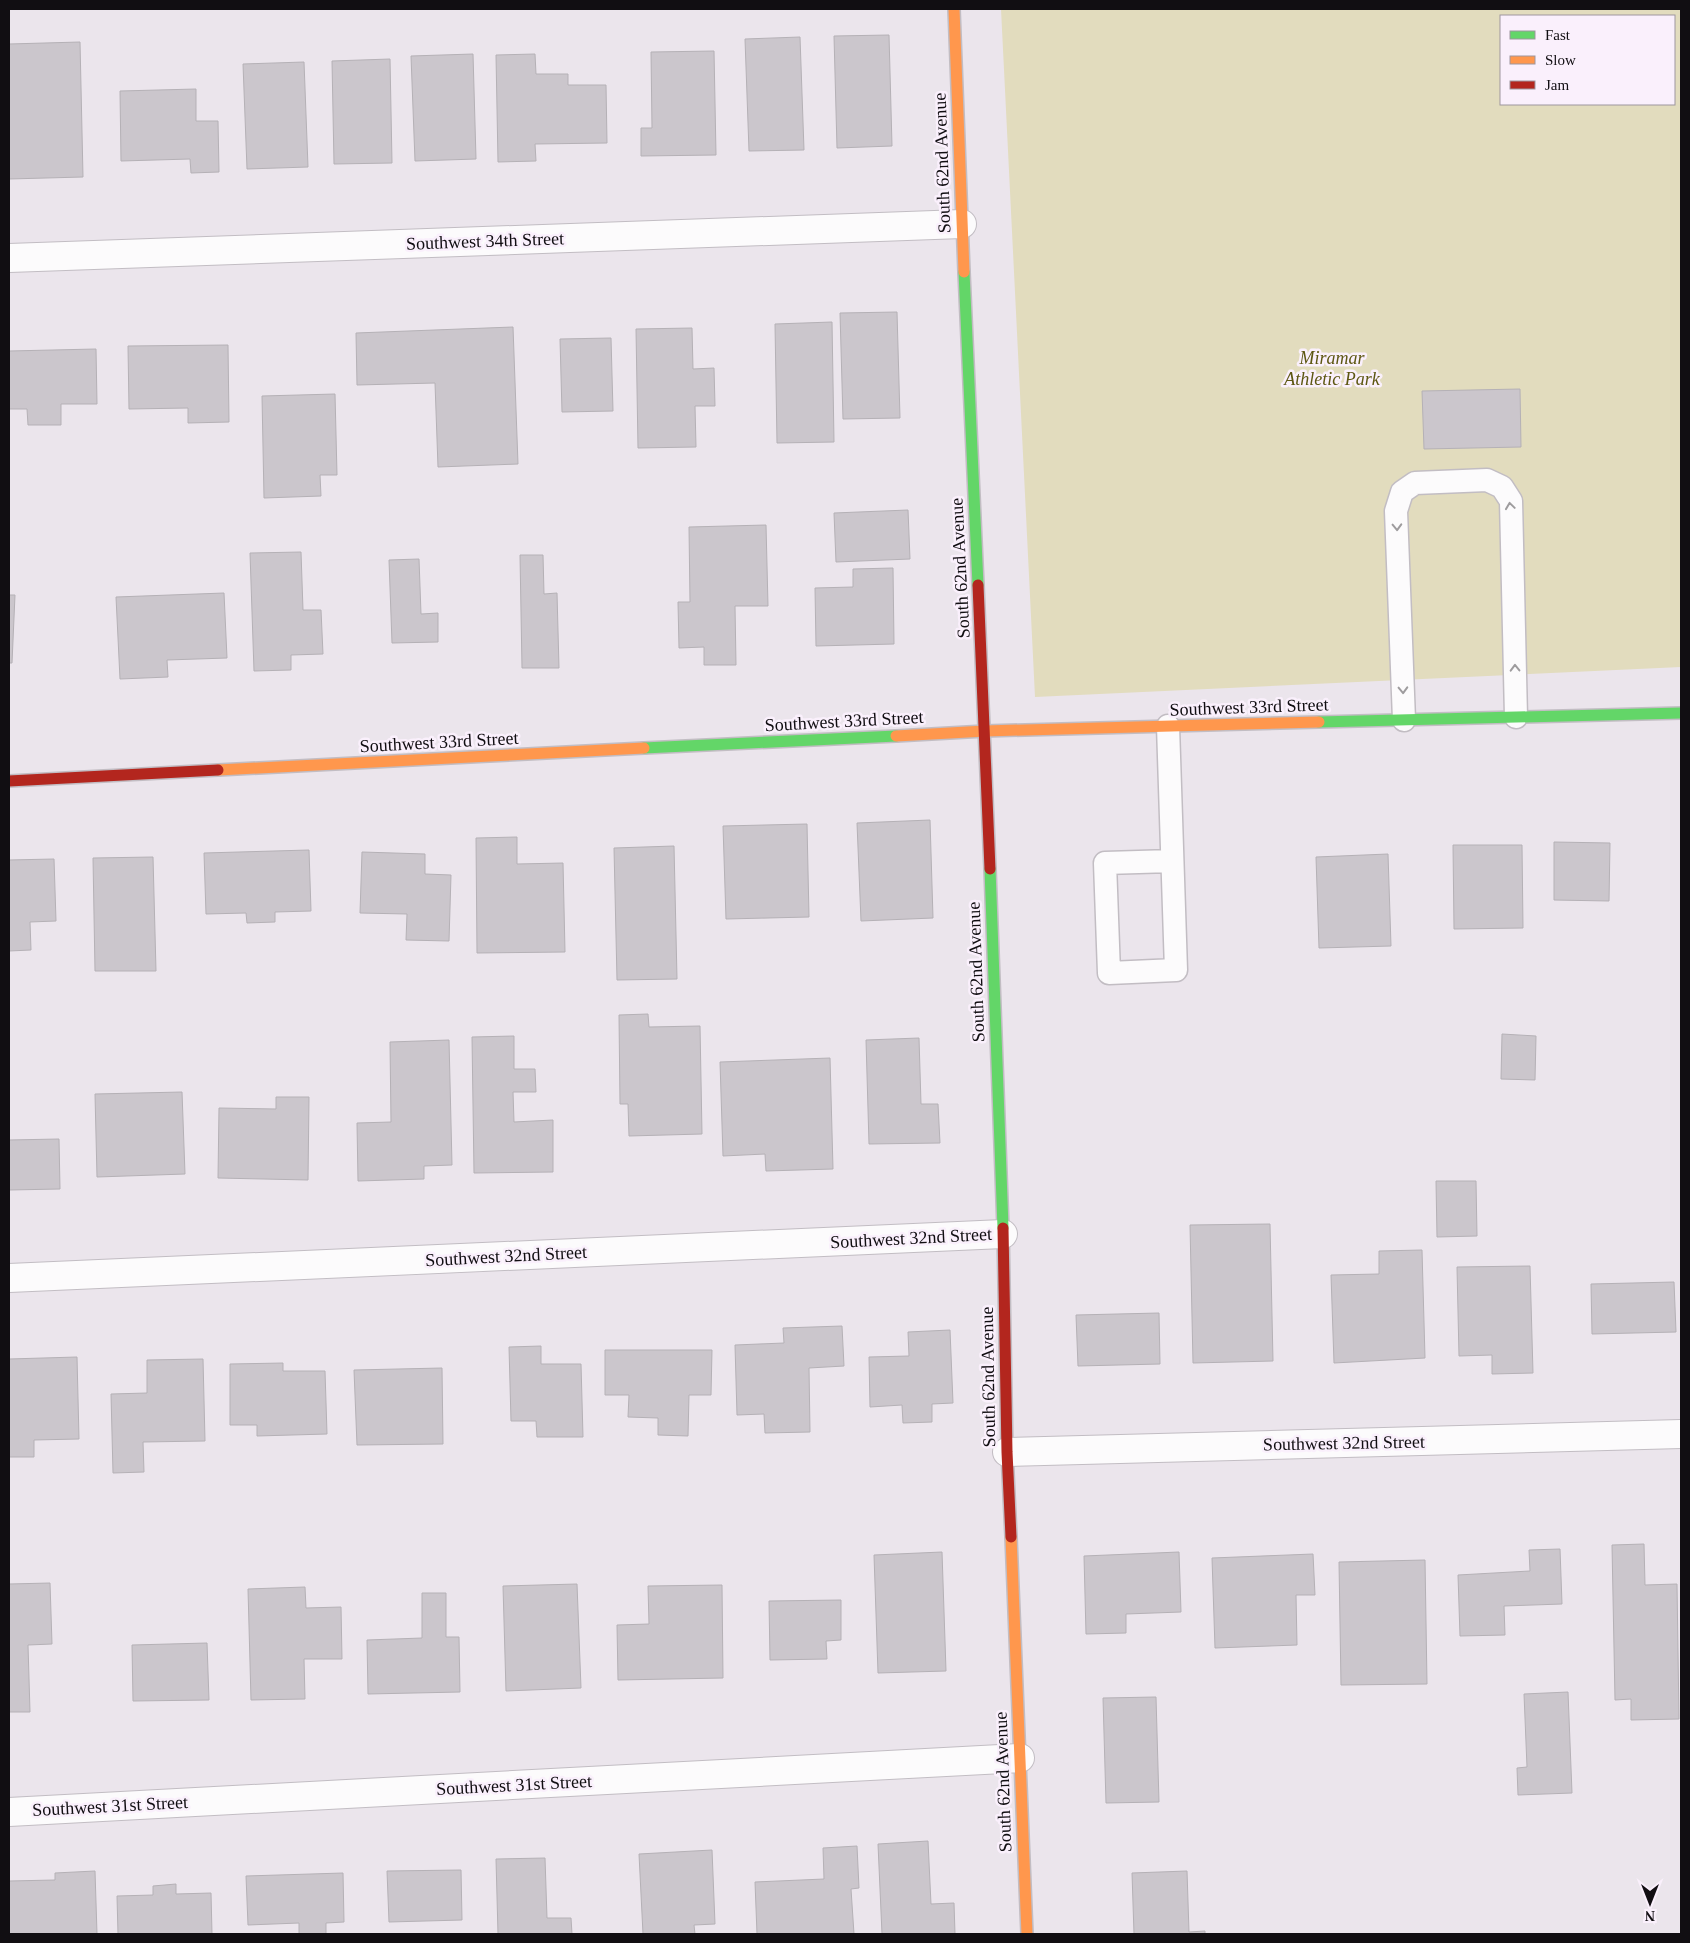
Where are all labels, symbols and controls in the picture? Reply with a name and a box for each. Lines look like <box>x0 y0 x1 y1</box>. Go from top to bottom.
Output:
legend <box>1500 15 1675 105</box>
text: Fast <box>1545 27 1571 43</box>
text: Slow <box>1545 52 1576 68</box>
text: Jam <box>1545 77 1569 93</box>
street label: South 62nd Avenue <box>930 92 954 234</box>
street label: Southwest 34th Street <box>406 228 564 254</box>
park label: Miramar Athletic Park <box>1283 348 1381 389</box>
street label: South 62nd Avenue <box>946 497 974 639</box>
one-way arrow <box>1506 502 1516 511</box>
one-way arrow <box>1391 524 1402 532</box>
one-way arrow <box>1510 664 1520 672</box>
one-way arrow <box>1397 686 1408 694</box>
street label: Southwest 33rd Street <box>1169 694 1329 720</box>
street label: Southwest 33rd Street <box>764 707 924 735</box>
street label: Southwest 33rd Street <box>359 728 519 756</box>
street label: South 62nd Avenue <box>964 901 988 1043</box>
street label: Southwest 32nd Street <box>830 1224 992 1252</box>
street label: Southwest 32nd Street <box>425 1242 587 1270</box>
street label: South 62nd Avenue <box>977 1307 999 1447</box>
street label: Southwest 32nd Street <box>1263 1432 1425 1454</box>
street label: South 62nd Avenue <box>991 1711 1015 1853</box>
street label: Southwest 31st Street <box>436 1771 592 1799</box>
street label: Southwest 31st Street <box>32 1792 188 1820</box>
north arrow <box>1625 1878 1675 1928</box>
text: N <box>1645 1908 1655 1923</box>

